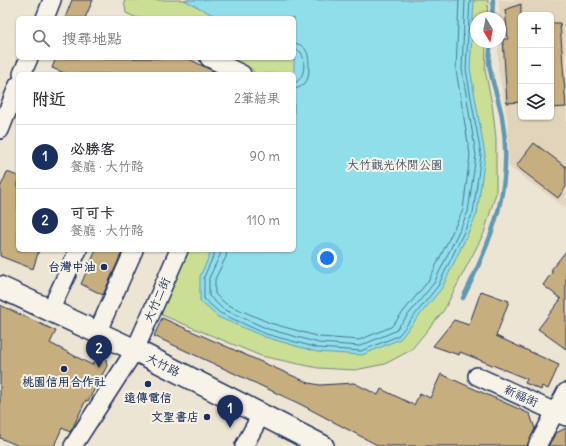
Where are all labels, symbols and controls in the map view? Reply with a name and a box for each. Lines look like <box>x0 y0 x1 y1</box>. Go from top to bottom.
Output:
north arrow <box>470 12 506 48</box>
map controls <box>518 12 554 120</box>
button: + <box>518 12 554 48</box>
search box <box>16 16 296 60</box>
icon: search <box>30 27 52 49</box>
text: 搜尋地點 <box>62 29 122 48</box>
button: − <box>518 48 554 84</box>
button: layers <box>518 84 554 120</box>
text: 附近 <box>32 88 66 110</box>
text: 2筆結果 <box>234 90 280 107</box>
text: 必勝客 <box>70 139 115 158</box>
text: 1 <box>42 148 48 165</box>
text: 90 m <box>249 148 280 165</box>
park label: 大竹觀光休閒公園 <box>347 157 443 172</box>
text: 餐廳 · 大竹路 <box>70 158 144 175</box>
text: 可可卡 <box>70 203 115 222</box>
text: 2 <box>41 212 49 229</box>
text: 110 m <box>247 212 280 229</box>
text: 餐廳 · 大竹路 <box>70 222 144 239</box>
your location <box>317 248 337 268</box>
place label: 台灣中油 <box>48 259 96 274</box>
marker: 台灣中油 <box>99 262 109 272</box>
street label: 大竹二街 <box>140 275 173 325</box>
pin: 2 <box>86 335 112 368</box>
street label: 大竹路 <box>144 350 183 379</box>
marker: 桃園信用合作社 <box>59 364 69 374</box>
place label: 桃園信用合作社 <box>22 374 106 389</box>
marker: 遠傳電信 <box>143 379 153 389</box>
street label: 新福街 <box>502 381 541 410</box>
place label: 遠傳電信 <box>124 390 172 405</box>
pin: 1 <box>217 395 243 428</box>
place label: 文聖書店 <box>151 409 199 424</box>
marker: 文聖書店 <box>202 412 212 422</box>

